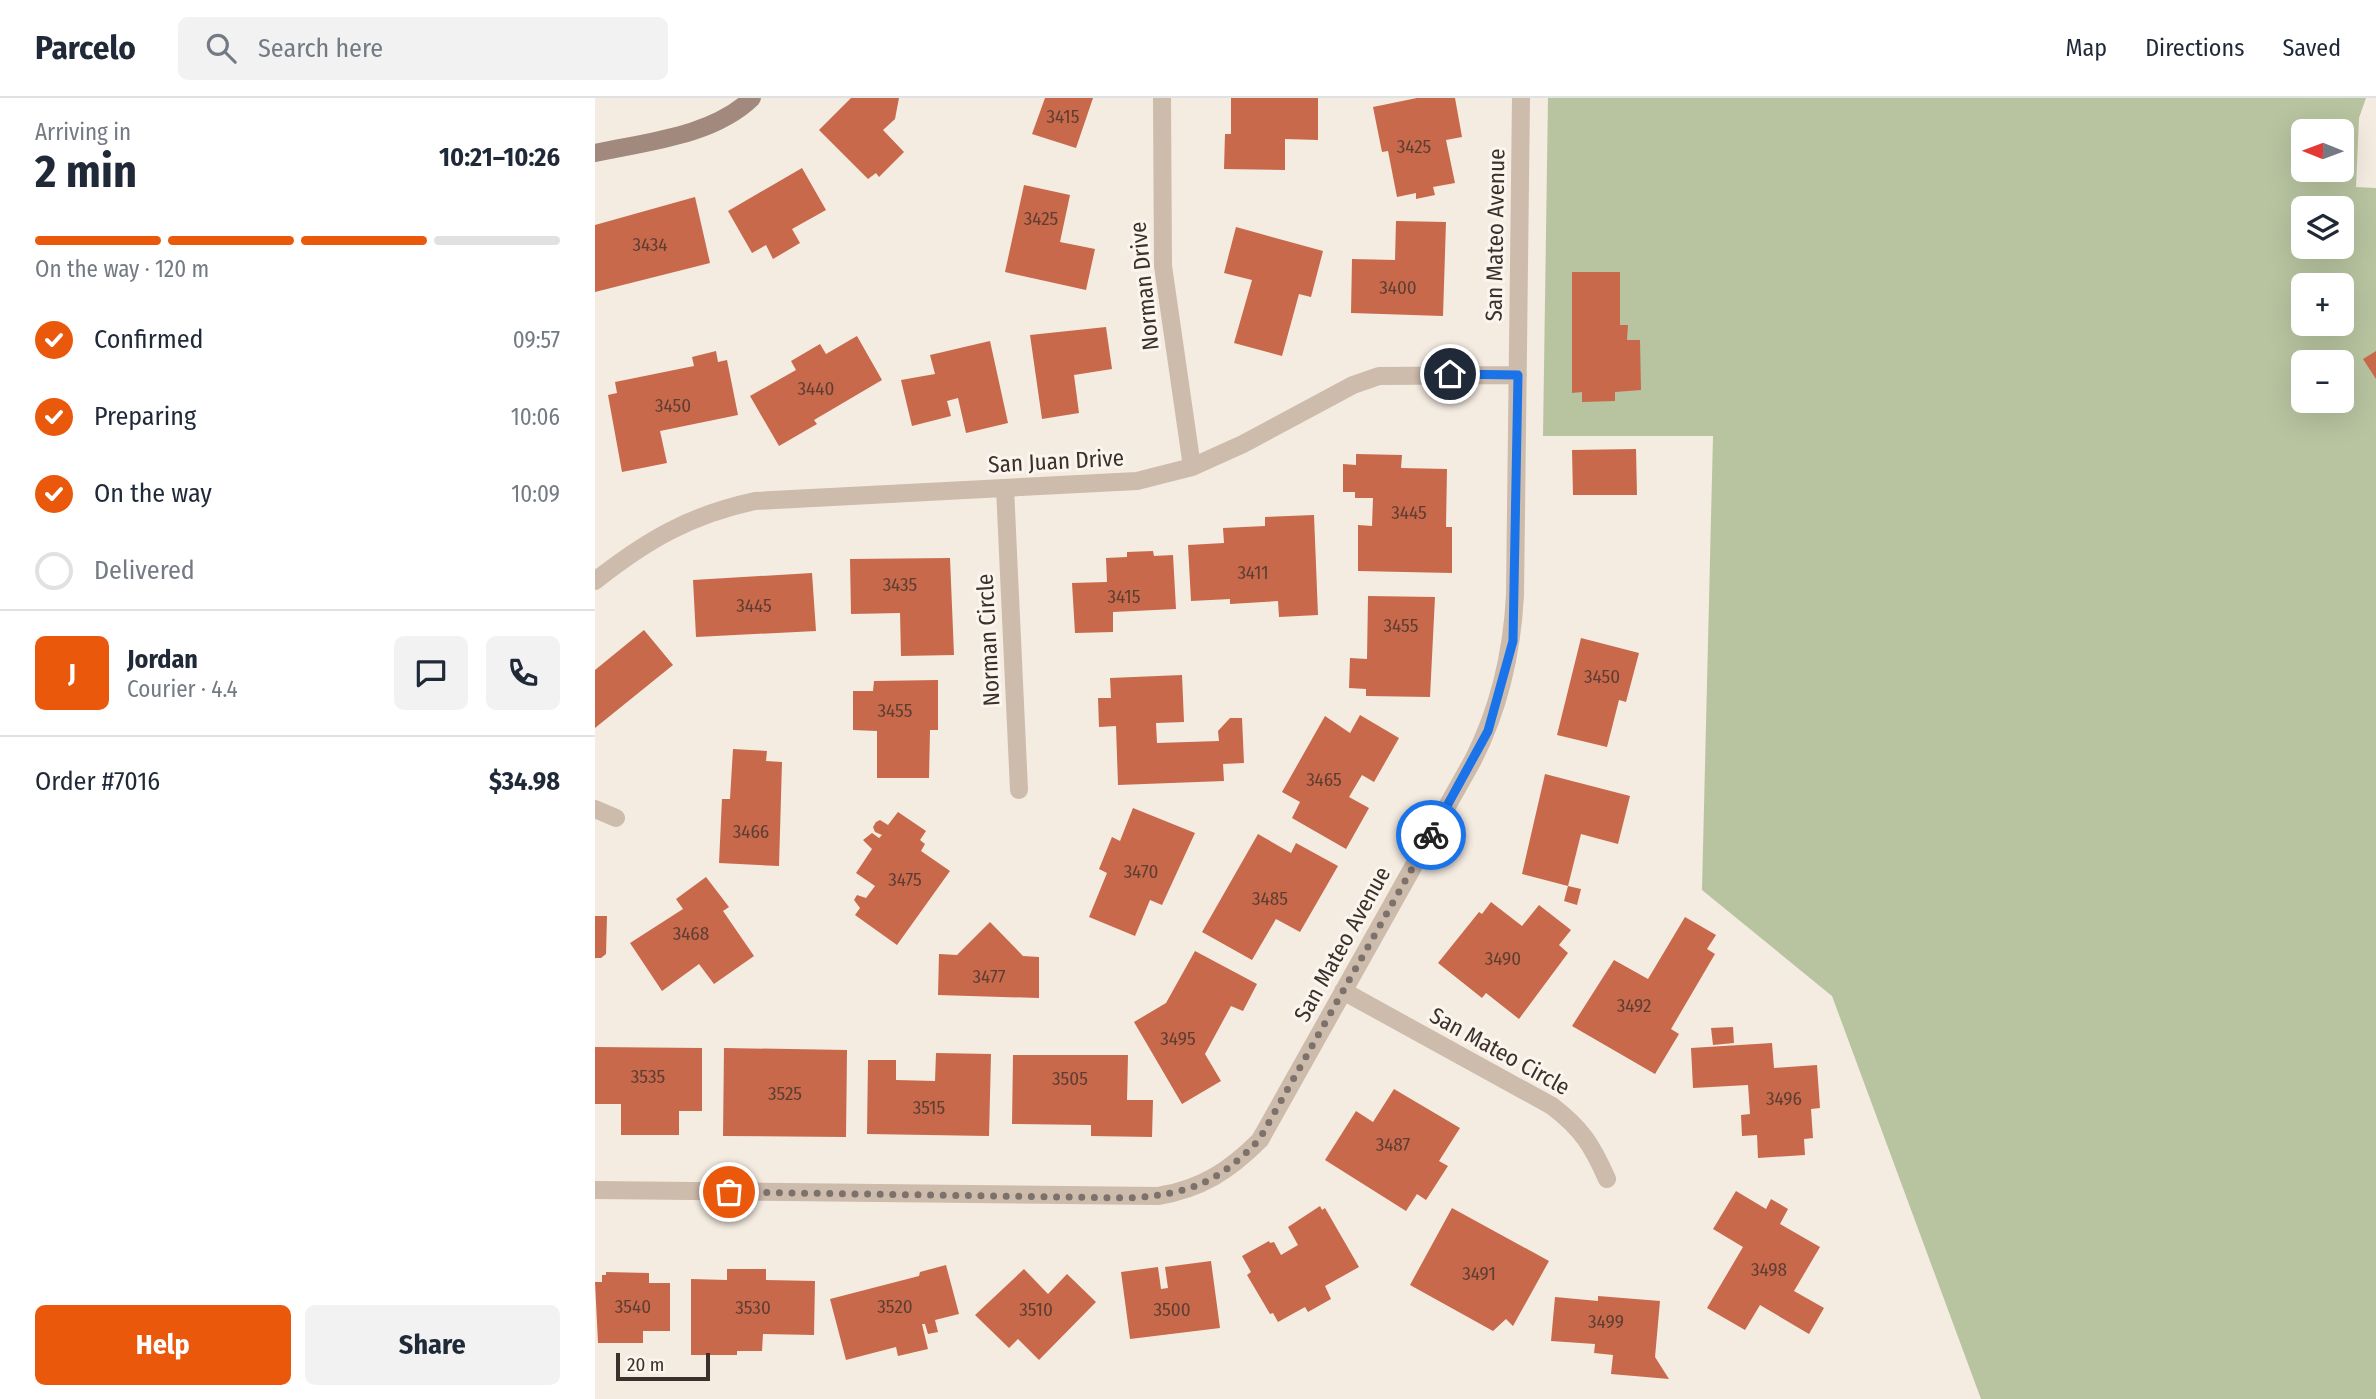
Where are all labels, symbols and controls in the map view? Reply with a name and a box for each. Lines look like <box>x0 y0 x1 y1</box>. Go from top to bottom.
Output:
search box <box>178 17 668 80</box>
text: Parcelo <box>35 28 136 68</box>
icon: search <box>202 29 240 67</box>
text: Search here <box>258 33 383 64</box>
text: Map <box>2066 34 2107 62</box>
text: Directions <box>2145 34 2244 62</box>
text: Saved <box>2282 34 2341 62</box>
house number: 3415 <box>1047 105 1079 128</box>
text: Arriving in <box>35 118 131 146</box>
north arrow <box>2291 119 2354 182</box>
map controls <box>2291 119 2354 413</box>
house number: 3425 <box>1397 135 1431 158</box>
text: 10:21–10:26 <box>439 142 560 173</box>
text: 2 min <box>35 144 137 199</box>
street label: San Mateo Avenue <box>1479 148 1511 322</box>
button: layers <box>2291 196 2354 259</box>
house number: 3425 <box>1024 207 1058 230</box>
street label: Norman Drive <box>1123 220 1165 352</box>
house number: 3434 <box>632 233 668 256</box>
text: On the way · 120 m <box>35 255 209 283</box>
button: + <box>2291 273 2354 336</box>
house number: 3400 <box>1379 276 1417 299</box>
icon: check <box>35 321 73 359</box>
text: Confirmed <box>94 324 204 355</box>
text: 09:57 <box>513 326 560 354</box>
pin <box>1420 344 1480 404</box>
button: − <box>2291 350 2354 413</box>
icon: home <box>1431 355 1469 393</box>
house number: 3440 <box>798 377 834 400</box>
house number: 3450 <box>655 394 691 417</box>
icon: check <box>35 398 73 436</box>
text: Preparing <box>94 401 196 432</box>
text: 10:06 <box>511 403 560 431</box>
street label: San Juan Drive <box>987 443 1125 479</box>
icon: check <box>35 475 73 513</box>
text: On the way <box>94 478 212 509</box>
text: 10:09 <box>511 480 560 508</box>
house number: 3445 <box>1391 501 1427 524</box>
text: Delivered <box>94 555 195 586</box>
house number: 3411 <box>1237 561 1269 584</box>
house number: 3435 <box>883 573 917 596</box>
street label: Norman Circle <box>971 573 1005 707</box>
house number: 3415 <box>1108 585 1140 608</box>
house number: 3445 <box>736 594 772 617</box>
house number: 3455 <box>1384 614 1418 637</box>
button: chat <box>394 636 468 710</box>
button: phone <box>486 636 560 710</box>
text: Jordan <box>127 644 198 675</box>
text: J <box>68 658 76 689</box>
house number: 3450 <box>1584 665 1620 688</box>
text: Courier · 4.4 <box>127 675 238 703</box>
house number: 3455 <box>878 699 912 722</box>
text: Order #7016 <box>35 766 160 797</box>
text: $34.98 <box>489 766 560 797</box>
house number: 3465 <box>1306 768 1342 791</box>
courier <box>1396 800 1466 870</box>
icon: bike <box>1412 816 1450 854</box>
house number: 3466 <box>733 820 769 843</box>
house number: 3470 <box>1124 860 1158 883</box>
street label: San Mateo Avenue <box>1288 862 1396 1026</box>
house number: 3475 <box>888 868 922 891</box>
house number: 3485 <box>1252 887 1288 910</box>
house number: 3468 <box>673 922 709 945</box>
house number: 3490 <box>1485 947 1521 970</box>
house number: 3477 <box>973 965 1006 988</box>
house number: 3492 <box>1617 994 1651 1017</box>
street label: San Mateo Circle <box>1425 1001 1575 1101</box>
house number: 3495 <box>1160 1027 1196 1050</box>
house number: 3535 <box>631 1065 665 1088</box>
house number: 3505 <box>1052 1067 1088 1090</box>
house number: 3525 <box>768 1082 802 1105</box>
house number: 3496 <box>1766 1087 1802 1110</box>
house number: 3515 <box>913 1096 945 1119</box>
house number: 3487 <box>1376 1133 1411 1156</box>
pin <box>699 1162 759 1222</box>
icon: bag <box>710 1173 748 1211</box>
house number: 3498 <box>1751 1258 1787 1281</box>
house number: 3491 <box>1462 1262 1496 1285</box>
house number: 3540 <box>615 1295 651 1318</box>
house number: 3520 <box>877 1295 913 1318</box>
house number: 3530 <box>735 1296 771 1319</box>
house number: 3510 <box>1019 1298 1053 1321</box>
house number: 3500 <box>1153 1298 1191 1321</box>
button: Help <box>35 1305 291 1385</box>
button: Share <box>305 1305 560 1385</box>
house number: 3499 <box>1588 1310 1624 1333</box>
scale bar <box>616 1350 711 1382</box>
text: 20 m <box>627 1353 664 1376</box>

